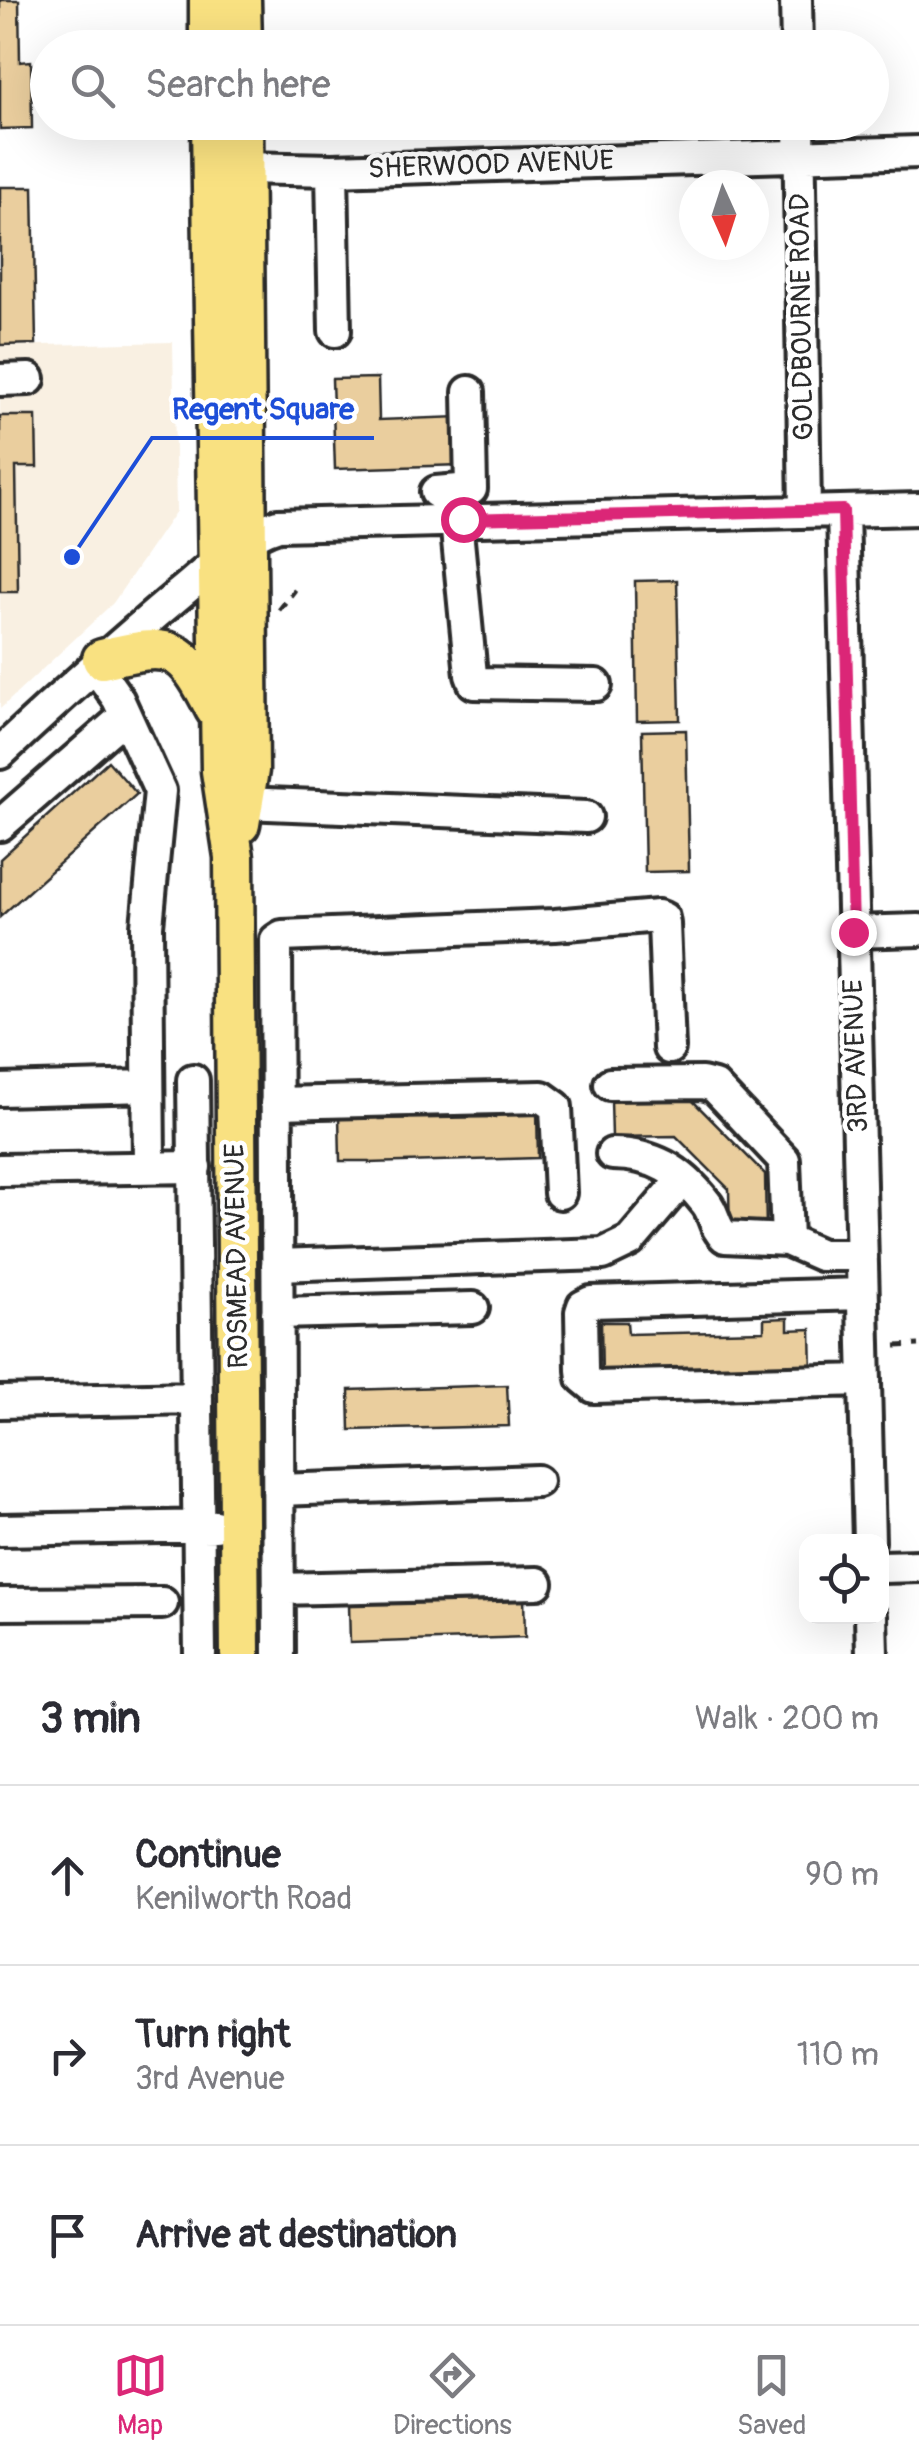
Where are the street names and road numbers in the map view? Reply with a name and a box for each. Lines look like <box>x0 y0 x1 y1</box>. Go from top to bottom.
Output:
street label: SHERWOOD AVENUE <box>367 143 615 187</box>
street label: GOLDBOURNE ROAD <box>782 193 822 441</box>
street label: 3RD AVENUE <box>836 978 876 1134</box>
street label: ROSMEAD AVENUE <box>218 1143 256 1369</box>

